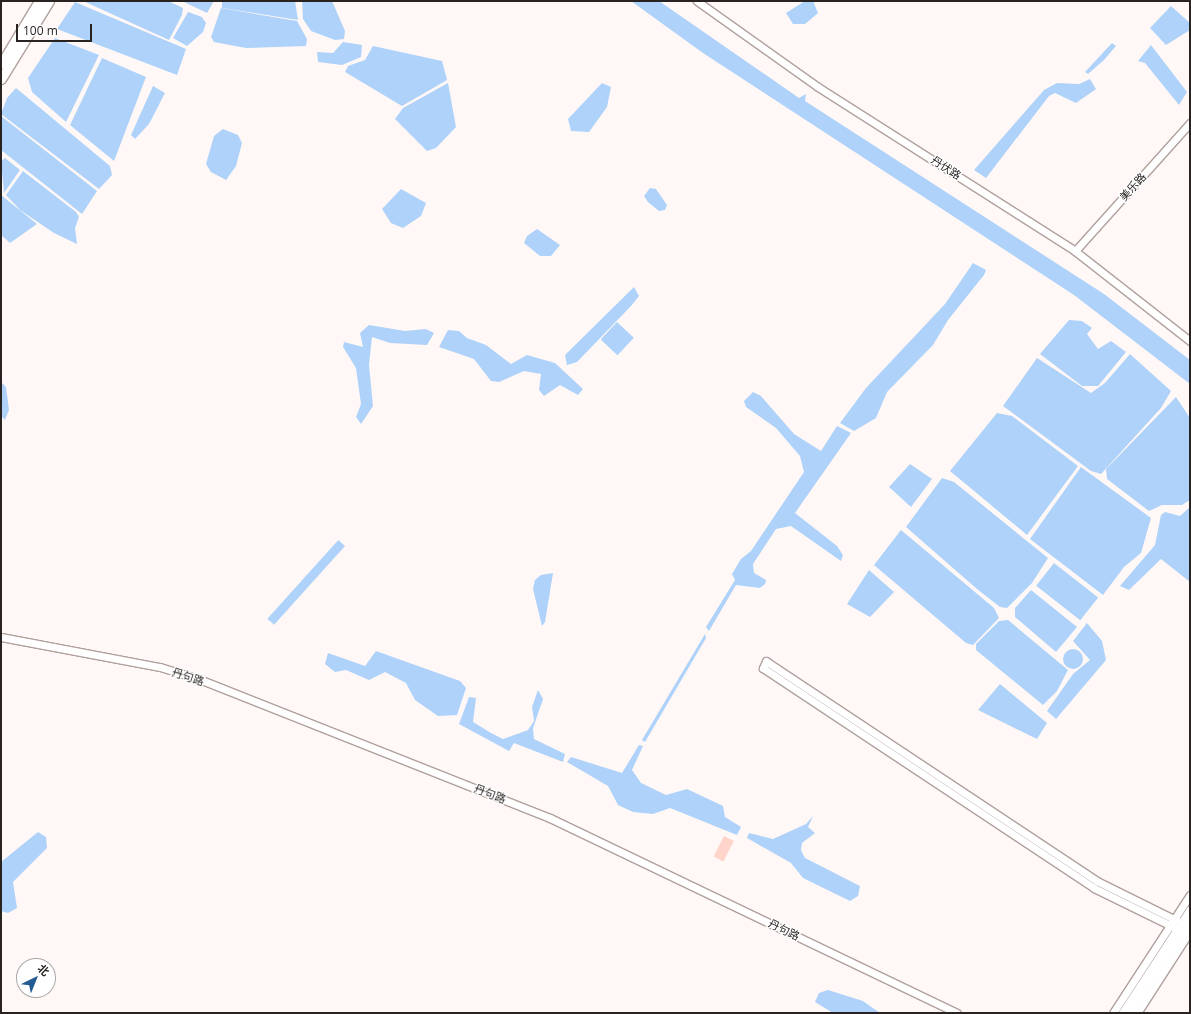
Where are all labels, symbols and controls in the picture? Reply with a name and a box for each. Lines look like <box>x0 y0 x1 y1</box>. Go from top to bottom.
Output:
scale bar <box>18 16 94 42</box>
text: 100 m <box>23 22 58 39</box>
street label: 丹伏路 <box>929 153 963 183</box>
street label: 美乐路 <box>1117 170 1149 204</box>
street label: 丹句路 <box>170 666 206 688</box>
street label: 丹句路 <box>472 782 508 806</box>
street label: 丹句路 <box>766 917 802 943</box>
north arrow <box>16 958 56 998</box>
text: 北 <box>35 960 53 979</box>

